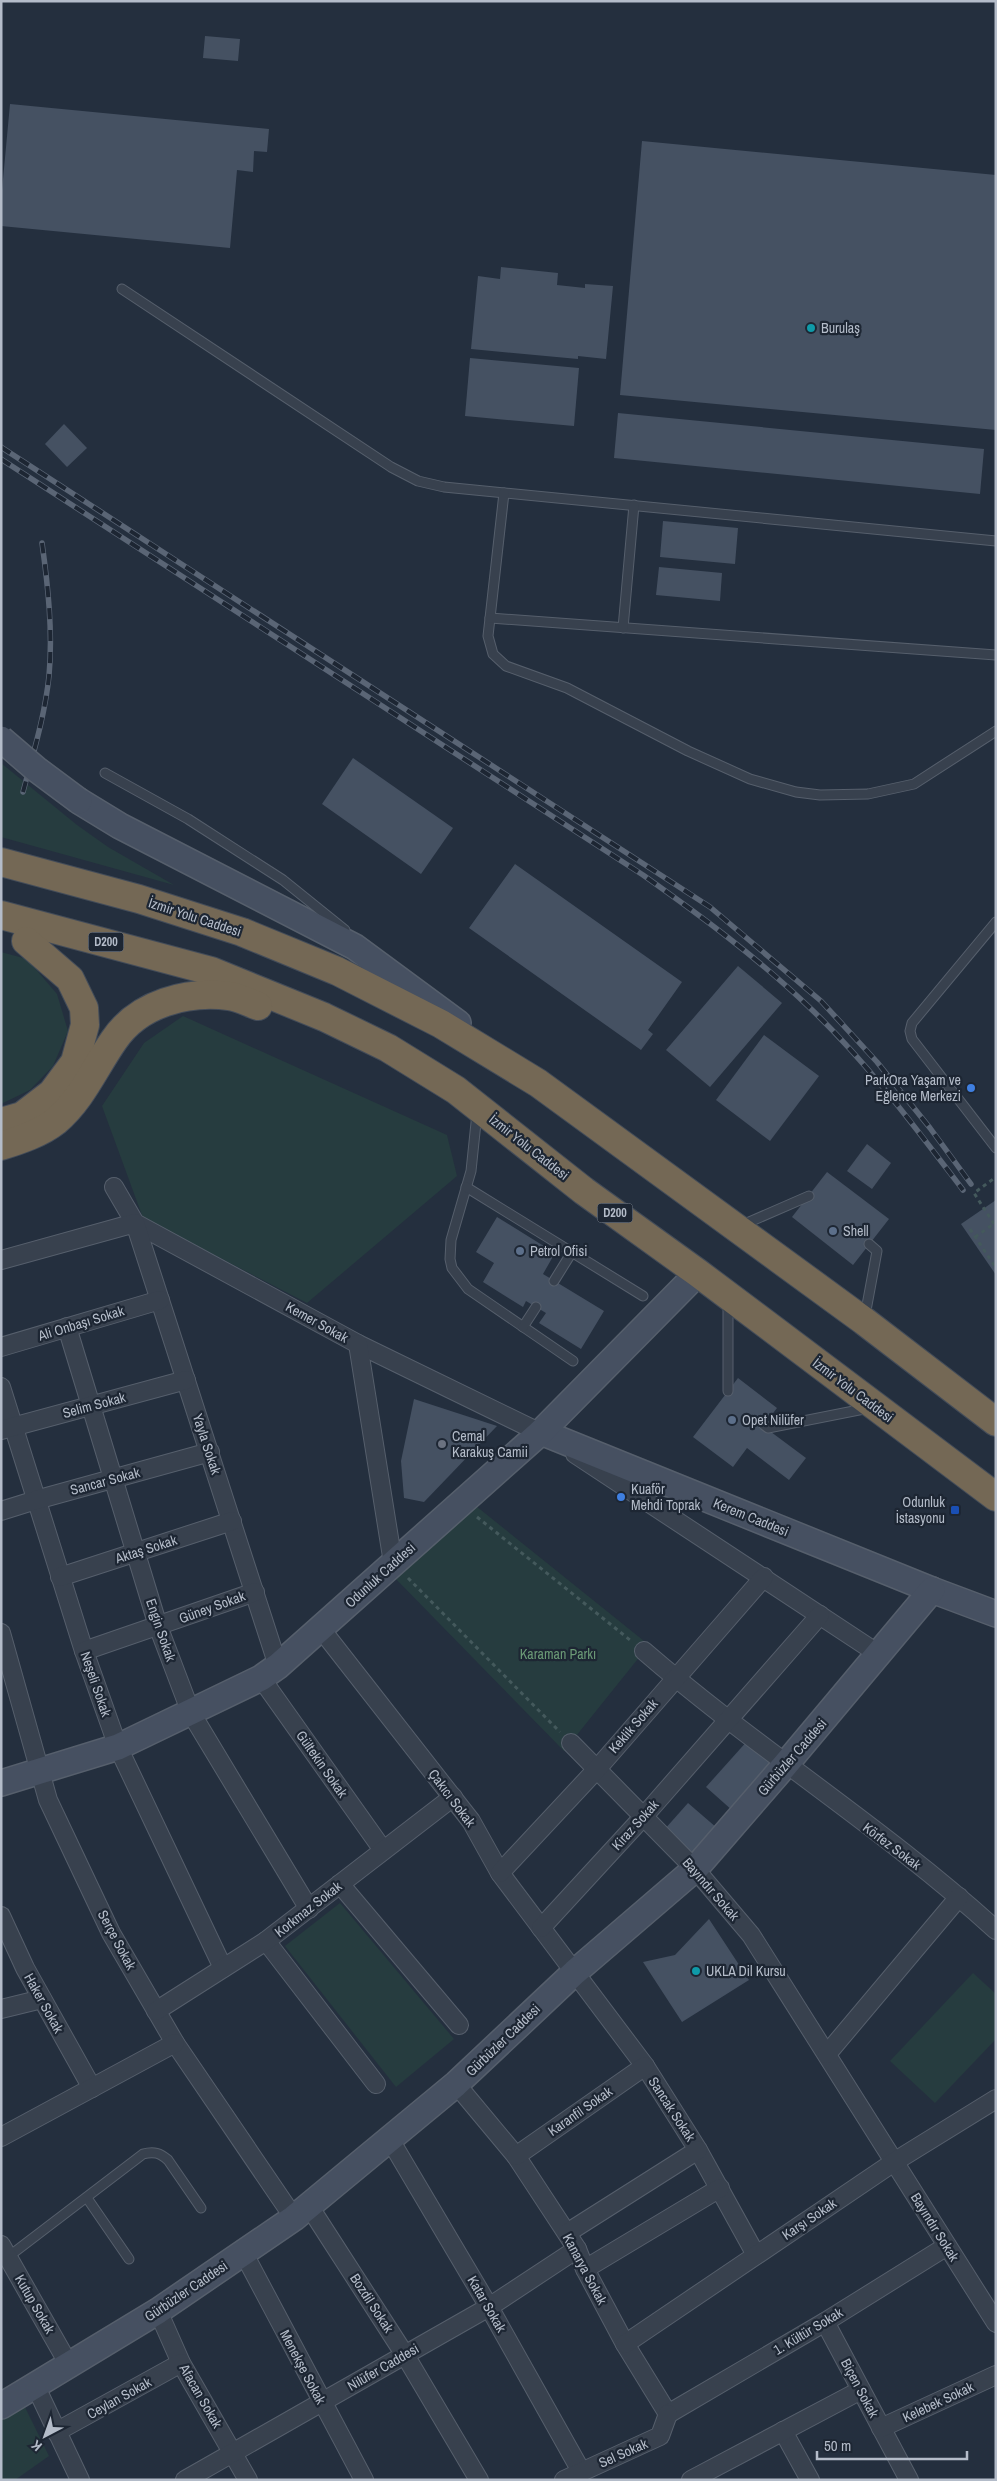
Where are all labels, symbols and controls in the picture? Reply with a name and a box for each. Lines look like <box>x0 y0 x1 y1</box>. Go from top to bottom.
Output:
place label: Burulaş <box>821 319 860 337</box>
marker: Burulaş <box>805 322 817 334</box>
street label: İzmir Yolu Caddesi <box>146 894 244 940</box>
road number: D200 <box>88 932 124 952</box>
place label: ParkOra Yaşam ve Eğlence Merkezi <box>865 1071 961 1105</box>
marker: ParkOra Yaşam ve Eğlence Merkezi <box>965 1082 977 1094</box>
street label: İzmir Yolu Caddesi <box>485 1110 573 1184</box>
road number: D200 <box>598 1204 632 1222</box>
place label: Shell <box>843 1222 869 1240</box>
marker: Shell <box>827 1225 839 1237</box>
place label: Petrol Ofisi <box>530 1242 587 1260</box>
marker: Petrol Ofisi <box>514 1245 526 1257</box>
street label: Kemer Sokak <box>282 1297 352 1347</box>
street label: Ali Onbaşı Sokak <box>35 1301 126 1345</box>
street label: İzmir Yolu Caddesi <box>809 1354 897 1426</box>
street label: Selim Sokak <box>61 1388 128 1422</box>
street label: Yayla Sokak <box>189 1411 225 1477</box>
place label: Opet Nilüfer <box>742 1411 804 1429</box>
marker: Opet Nilüfer <box>726 1414 738 1426</box>
place label: Cemal Karakuş Camii <box>452 1427 528 1461</box>
marker: Cemal Karakuş Camii <box>436 1438 448 1450</box>
street label: Sancar Sokak <box>68 1463 142 1499</box>
place label: Kuaför Mehdi Toprak <box>631 1480 701 1514</box>
marker: Kuaför Mehdi Toprak <box>615 1491 627 1503</box>
place label: Odunluk İstasyonu <box>896 1493 945 1527</box>
street label: Kerem Caddesi <box>711 1494 791 1540</box>
marker: Odunluk İstasyonu <box>949 1504 961 1516</box>
street label: Aktaş Sokak <box>112 1531 179 1568</box>
street label: Odunluk Caddesi <box>341 1539 419 1611</box>
street label: Güney Sokak <box>177 1587 248 1627</box>
street label: Engin Sokak <box>142 1596 180 1664</box>
park label: Karaman Parkı <box>520 1645 596 1663</box>
street label: Neşeli Sokak <box>76 1649 116 1719</box>
street label: Keklik Sokak <box>604 1695 662 1757</box>
street label: Gürbüzler Caddesi <box>754 1715 830 1799</box>
street label: Gültekin Sokak <box>292 1727 352 1801</box>
street label: Çakıcı Sokak <box>424 1766 480 1831</box>
street label: Kiraz Sokak <box>608 1796 663 1854</box>
street label: Körfez Sokak <box>859 1818 925 1874</box>
street label: Bayındır Sokak <box>679 1854 743 1924</box>
street label: Korkmaz Sokak <box>271 1877 345 1941</box>
street label: Serçe Sokak <box>94 1907 140 1973</box>
place label: UKLA Dil Kursu <box>706 1962 786 1980</box>
marker: UKLA Dil Kursu <box>690 1965 702 1977</box>
street label: Haker Sokak <box>20 1970 68 2036</box>
street label: Gürbüzler Caddesi <box>462 2000 544 2080</box>
street label: Sancak Sokak <box>644 2073 700 2145</box>
street label: Karanfil Sokak <box>544 2082 616 2140</box>
street label: Bayındır Sokak <box>907 2189 963 2265</box>
street label: Karşı Sokak <box>778 2194 840 2244</box>
street label: Kanarya Sokak <box>559 2230 611 2308</box>
street label: Gürbüzler Caddesi <box>141 2257 231 2325</box>
street label: Bozdil Sokak <box>346 2270 398 2336</box>
street label: Kutup Sokak <box>11 2271 59 2337</box>
street label: Katar Sokak <box>464 2272 511 2336</box>
street label: 1. Kültür Sokak <box>770 2303 846 2359</box>
street label: Menekşe Sokak <box>276 2327 330 2408</box>
street label: Nilüfer Caddesi <box>344 2339 422 2395</box>
street label: Biçen Sokak <box>837 2355 883 2421</box>
street label: Afacan Sokak <box>175 2360 227 2431</box>
street label: Ceylan Sokak <box>84 2373 155 2423</box>
street label: Kelebek Sokak <box>899 2378 977 2426</box>
north arrow <box>20 2411 70 2461</box>
scale bar <box>817 2428 967 2460</box>
street label: Sel Sokak <box>596 2434 651 2472</box>
text: 50 m <box>824 2435 851 2456</box>
text: K <box>27 2436 46 2455</box>

